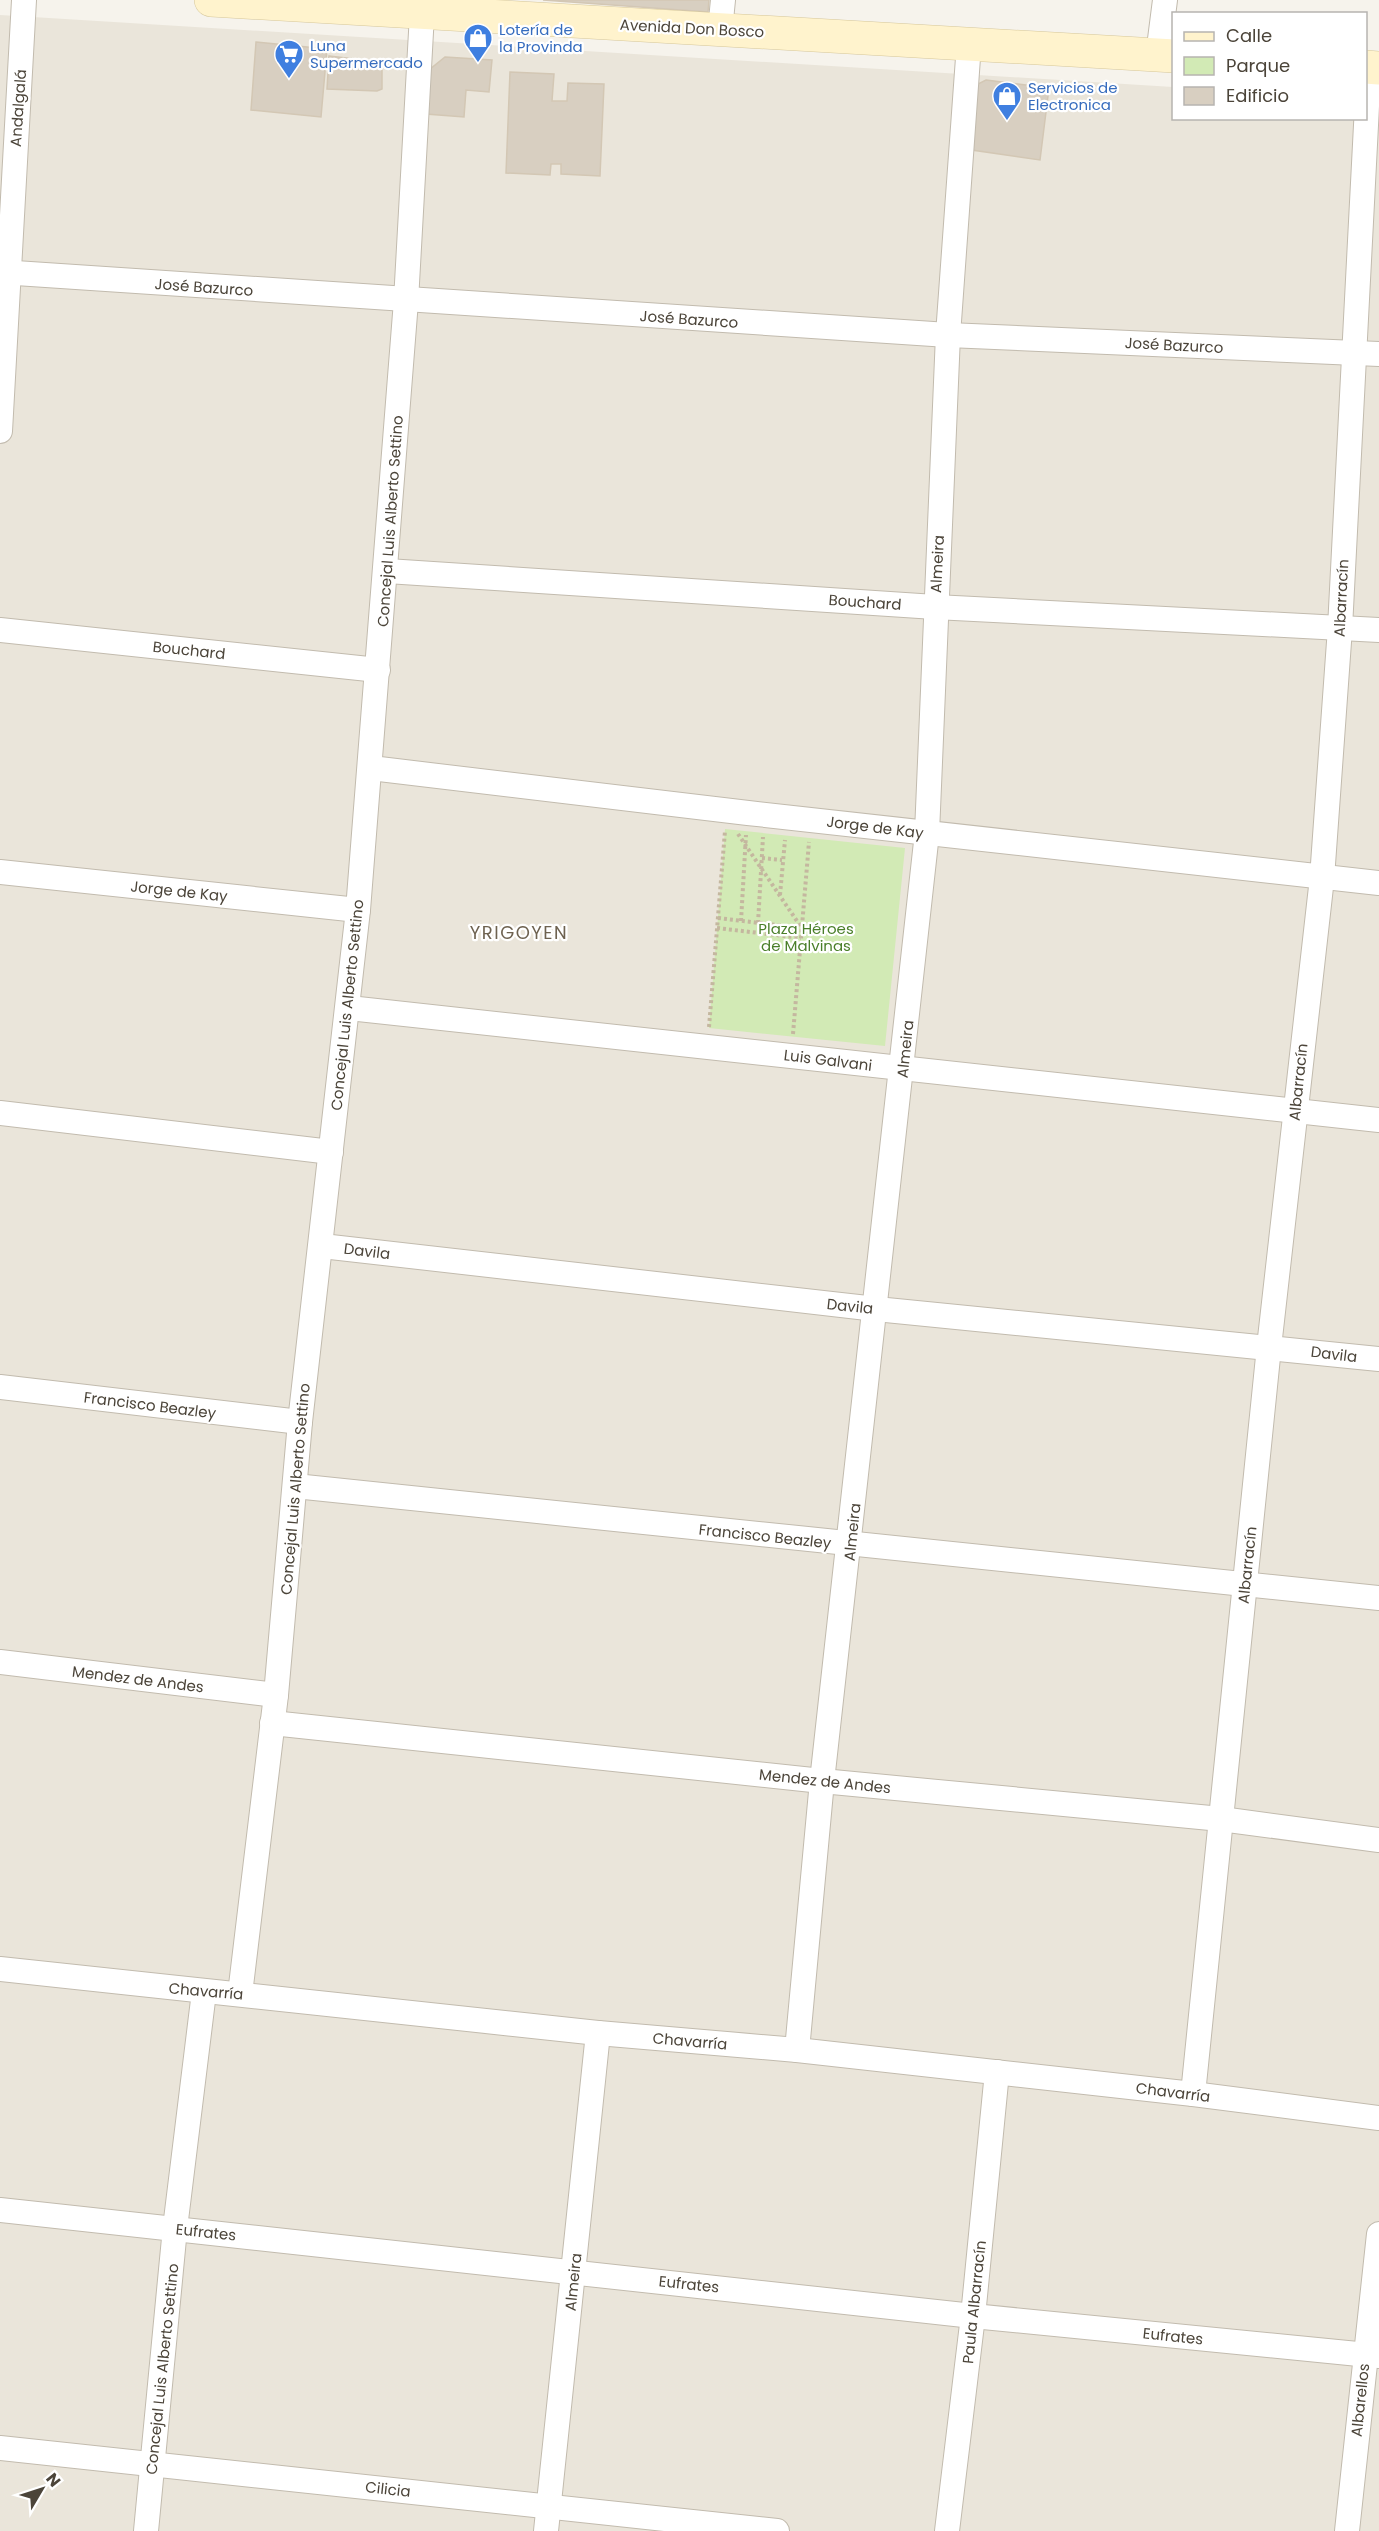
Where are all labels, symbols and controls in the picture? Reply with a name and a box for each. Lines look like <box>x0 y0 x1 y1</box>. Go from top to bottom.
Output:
legend <box>1172 12 1367 120</box>
street label: Avenida Don Bosco <box>619 14 765 42</box>
place label: Lotería de la Provinda <box>499 19 583 57</box>
shop icon: Lotería de la Provinda <box>462 22 494 64</box>
text: Calle <box>1226 23 1272 48</box>
place label: Luna Supermercado <box>310 35 423 73</box>
supermarket icon: Luna Supermercado <box>273 38 305 80</box>
text: Parque <box>1226 53 1290 78</box>
street label: Andalgalá <box>5 68 31 148</box>
place label: Servicios de Electronica <box>1028 77 1117 115</box>
shop icon: Servicios de Electronica <box>991 80 1023 122</box>
text: Edificio <box>1226 83 1289 108</box>
street label: José Bazurco <box>154 273 254 301</box>
street label: José Bazurco <box>639 305 739 333</box>
street label: José Bazurco <box>1124 332 1224 358</box>
street label: Concejal Luis Alberto Settino <box>372 414 408 628</box>
street label: Almeira <box>925 534 949 594</box>
street label: Albarracín <box>1328 559 1354 637</box>
street label: Bouchard <box>828 589 902 615</box>
street label: Bouchard <box>152 636 226 664</box>
street label: Jorge de Kay <box>825 811 925 843</box>
street label: Jorge de Kay <box>129 875 229 907</box>
street label: Concejal Luis Alberto Settino <box>325 898 369 1112</box>
park label: Plaza Héroes de Malvinas <box>758 918 854 956</box>
district label: YRIGOYEN <box>470 920 568 945</box>
street label: Almeira <box>892 1019 918 1079</box>
street label: Albarracín <box>1283 1042 1313 1122</box>
street label: Luis Galvani <box>783 1044 873 1076</box>
street label: Davila <box>343 1238 391 1264</box>
street label: Davila <box>826 1293 874 1319</box>
street label: Davila <box>1310 1341 1358 1367</box>
street label: Concejal Luis Alberto Settino <box>275 1382 315 1596</box>
street label: Francisco Beazley <box>83 1386 218 1424</box>
street label: Almeira <box>839 1502 865 1562</box>
street label: Francisco Beazley <box>698 1519 833 1553</box>
street label: Albarracín <box>1232 1525 1262 1605</box>
street label: Mendez de Andes <box>71 1661 205 1698</box>
street label: Mendez de Andes <box>758 1764 892 1798</box>
street label: Chavarría <box>168 1977 244 2005</box>
street label: Chavarría <box>652 2027 728 2055</box>
street label: Chavarría <box>1135 2077 1211 2107</box>
street label: Eufrates <box>175 2218 237 2246</box>
street label: Paula Albarracín <box>957 2239 991 2365</box>
street label: Almeira <box>560 2252 586 2312</box>
street label: Concejal Luis Alberto Settino <box>140 2262 184 2476</box>
street label: Eufrates <box>658 2270 720 2298</box>
street label: Eufrates <box>1142 2322 1204 2350</box>
street label: Albarellos <box>1346 2362 1374 2438</box>
north arrow <box>12 2459 72 2519</box>
text: N <box>41 2468 66 2492</box>
street label: Cilicia <box>364 2476 412 2502</box>

